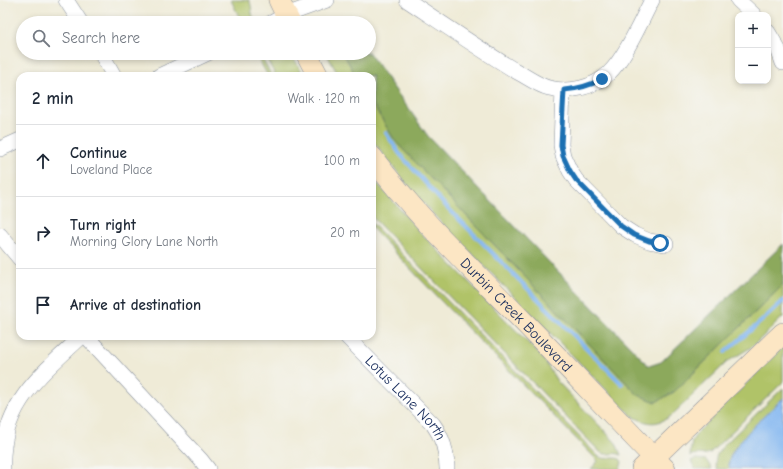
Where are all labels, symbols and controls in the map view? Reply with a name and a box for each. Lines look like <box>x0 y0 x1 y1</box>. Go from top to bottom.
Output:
map controls <box>735 12 771 84</box>
button: + <box>735 12 771 48</box>
search box <box>16 16 376 60</box>
icon: search <box>30 27 52 49</box>
text: Search here <box>62 29 140 47</box>
button: − <box>735 48 771 84</box>
route end <box>593 70 611 88</box>
text: 2 min <box>32 89 73 108</box>
text: Walk · 120 m <box>288 91 360 106</box>
text: Continue <box>70 144 127 162</box>
icon: ahead <box>32 150 54 172</box>
text: 100 m <box>324 153 360 168</box>
text: Loveland Place <box>70 162 152 177</box>
text: Turn right <box>70 216 136 234</box>
icon: right <box>32 222 54 244</box>
text: 20 m <box>330 225 360 240</box>
text: Morning Glory Lane North <box>70 234 218 249</box>
route start <box>651 234 669 252</box>
street label: Durbin Creek Boulevard <box>456 254 576 376</box>
icon: arrive <box>32 294 54 316</box>
text: Arrive at destination <box>70 296 201 314</box>
street label: Lotus Lane North <box>361 352 450 443</box>

